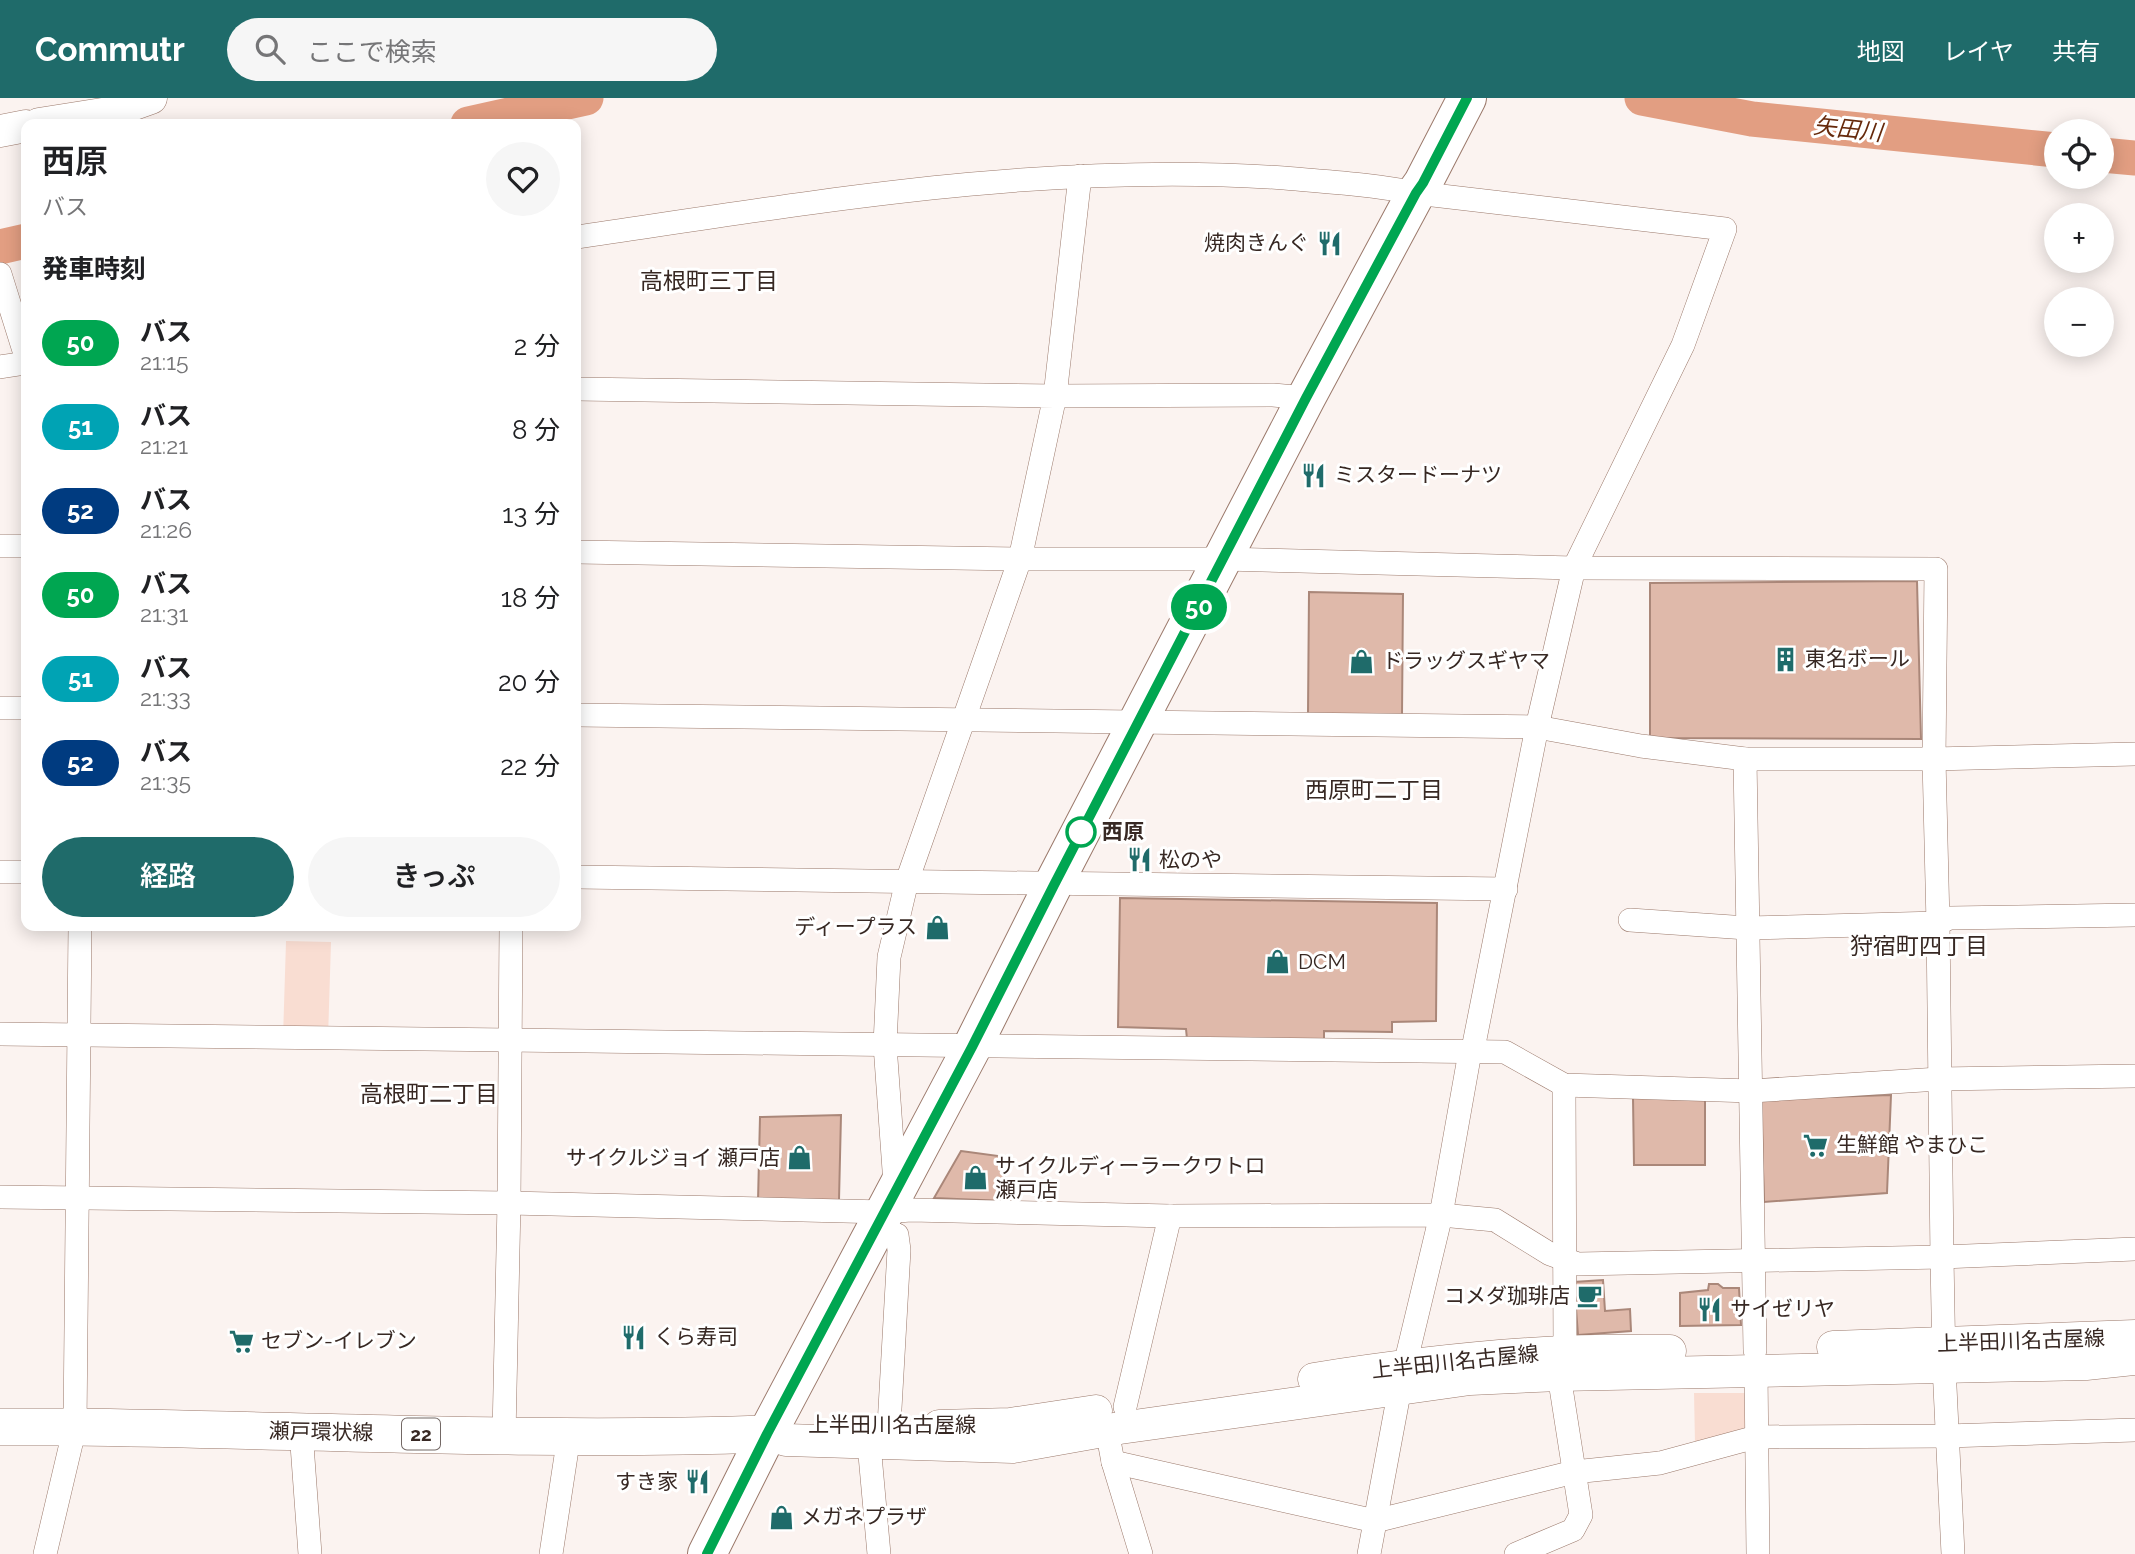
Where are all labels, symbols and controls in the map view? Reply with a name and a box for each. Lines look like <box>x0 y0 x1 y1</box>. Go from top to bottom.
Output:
search box <box>227 18 717 81</box>
text: Commutr <box>35 30 185 69</box>
icon: search <box>251 30 289 68</box>
text: ここで検索 <box>307 37 437 67</box>
text: 地図 <box>1857 37 1905 66</box>
text: レイヤ <box>1943 37 2014 66</box>
text: 共有 <box>2052 37 2100 66</box>
water label: 矢田川 <box>1812 111 1887 146</box>
map controls <box>2044 119 2114 357</box>
button: locate <box>2044 119 2114 189</box>
text: 西原 <box>42 142 108 181</box>
button: heart <box>486 142 560 216</box>
text: バス <box>42 193 88 220</box>
button: + <box>2044 203 2114 273</box>
restaurant icon: 焼肉きんぐ <box>1315 229 1343 257</box>
place label: 焼肉きんぐ <box>1204 230 1309 255</box>
text: 発車時刻 <box>42 254 146 284</box>
district label: 高根町三丁目 <box>640 267 778 294</box>
button: − <box>2044 287 2114 357</box>
text: バス <box>140 317 192 347</box>
text: 50 <box>66 328 95 357</box>
text: 2 分 <box>514 331 560 361</box>
text: 21:15 <box>140 348 189 375</box>
text: バス <box>140 401 192 431</box>
text: 51 <box>68 412 93 441</box>
text: 8 分 <box>512 415 560 445</box>
text: 21:21 <box>140 432 188 459</box>
restaurant icon: ミスタードーナツ <box>1300 461 1328 489</box>
place label: ミスタードーナツ <box>1334 462 1502 487</box>
text: バス <box>140 485 192 515</box>
text: 52 <box>67 496 94 525</box>
text: 13 分 <box>502 499 560 529</box>
text: 21:26 <box>140 516 192 543</box>
text: バス <box>140 569 192 599</box>
text: 50 <box>66 580 95 609</box>
text: 18 分 <box>501 583 560 613</box>
line badge: 50 <box>1168 584 1230 630</box>
text: 50 <box>1185 592 1213 621</box>
text: 21:31 <box>140 600 188 627</box>
building icon: 東名ボール <box>1771 645 1799 673</box>
place label: 東名ボール <box>1805 646 1910 671</box>
shop icon: ドラッグスギヤマ <box>1348 647 1376 675</box>
place label: ドラッグスギヤマ <box>1382 648 1550 673</box>
text: バス <box>140 653 192 683</box>
text: 51 <box>68 664 93 693</box>
text: 20 分 <box>498 667 560 697</box>
text: 21:33 <box>140 684 191 711</box>
text: バス <box>140 737 192 767</box>
text: 52 <box>67 748 94 777</box>
text: 22 分 <box>500 751 560 781</box>
text: 21:35 <box>140 768 191 795</box>
district label: 西原町二丁目 <box>1305 776 1443 803</box>
marker: 西原 <box>1066 817 1096 847</box>
place label: 西原 <box>1102 819 1144 844</box>
button: 経路 <box>42 837 294 917</box>
button: きっぷ <box>308 837 560 917</box>
restaurant icon: 松のや <box>1125 846 1153 874</box>
place label: 松のや <box>1159 847 1222 872</box>
shop icon: ディープラス <box>923 913 951 941</box>
place label: ディープラス <box>794 914 917 939</box>
district label: 狩宿町四丁目 <box>1850 932 1988 959</box>
shop icon: DCM <box>1264 948 1292 976</box>
place label: DCM <box>1298 949 1346 974</box>
district label: 高根町二丁目 <box>360 1080 498 1107</box>
supermarket icon: 生鮮館 やまひこ <box>1802 1131 1830 1159</box>
place label: 生鮮館 やまひこ <box>1836 1132 1988 1157</box>
shop icon: サイクルジョイ 瀬戸店 <box>786 1144 814 1172</box>
place label: サイクルジョイ 瀬戸店 <box>566 1145 780 1170</box>
place label: サイクルディーラークワトロ 瀬戸店 <box>995 1153 1265 1202</box>
shop icon: サイクルディーラークワトロ 瀬戸店 <box>961 1164 989 1192</box>
cafe icon: コメダ珈琲店 <box>1576 1282 1604 1310</box>
place label: コメダ珈琲店 <box>1444 1283 1570 1308</box>
restaurant icon: サイゼリヤ <box>1696 1295 1724 1323</box>
place label: サイゼリヤ <box>1730 1296 1835 1321</box>
restaurant icon: くら寿司 <box>620 1323 648 1351</box>
place label: くら寿司 <box>654 1324 738 1349</box>
street label: 上半田川名古屋線 <box>1937 1325 2105 1356</box>
supermarket icon: セブン-イレブン <box>227 1327 255 1355</box>
place label: セブン-イレブン <box>261 1328 417 1353</box>
street label: 上半田川名古屋線 <box>1370 1340 1540 1383</box>
street label: 上半田川名古屋線 <box>808 1412 976 1437</box>
street label: 瀬戸環状線 <box>268 1418 374 1445</box>
road number: 22 <box>402 1418 440 1450</box>
restaurant icon: すき家 <box>684 1468 712 1496</box>
place label: すき家 <box>615 1469 678 1494</box>
shop icon: メガネプラザ <box>767 1503 795 1531</box>
place label: メガネプラザ <box>801 1504 927 1529</box>

